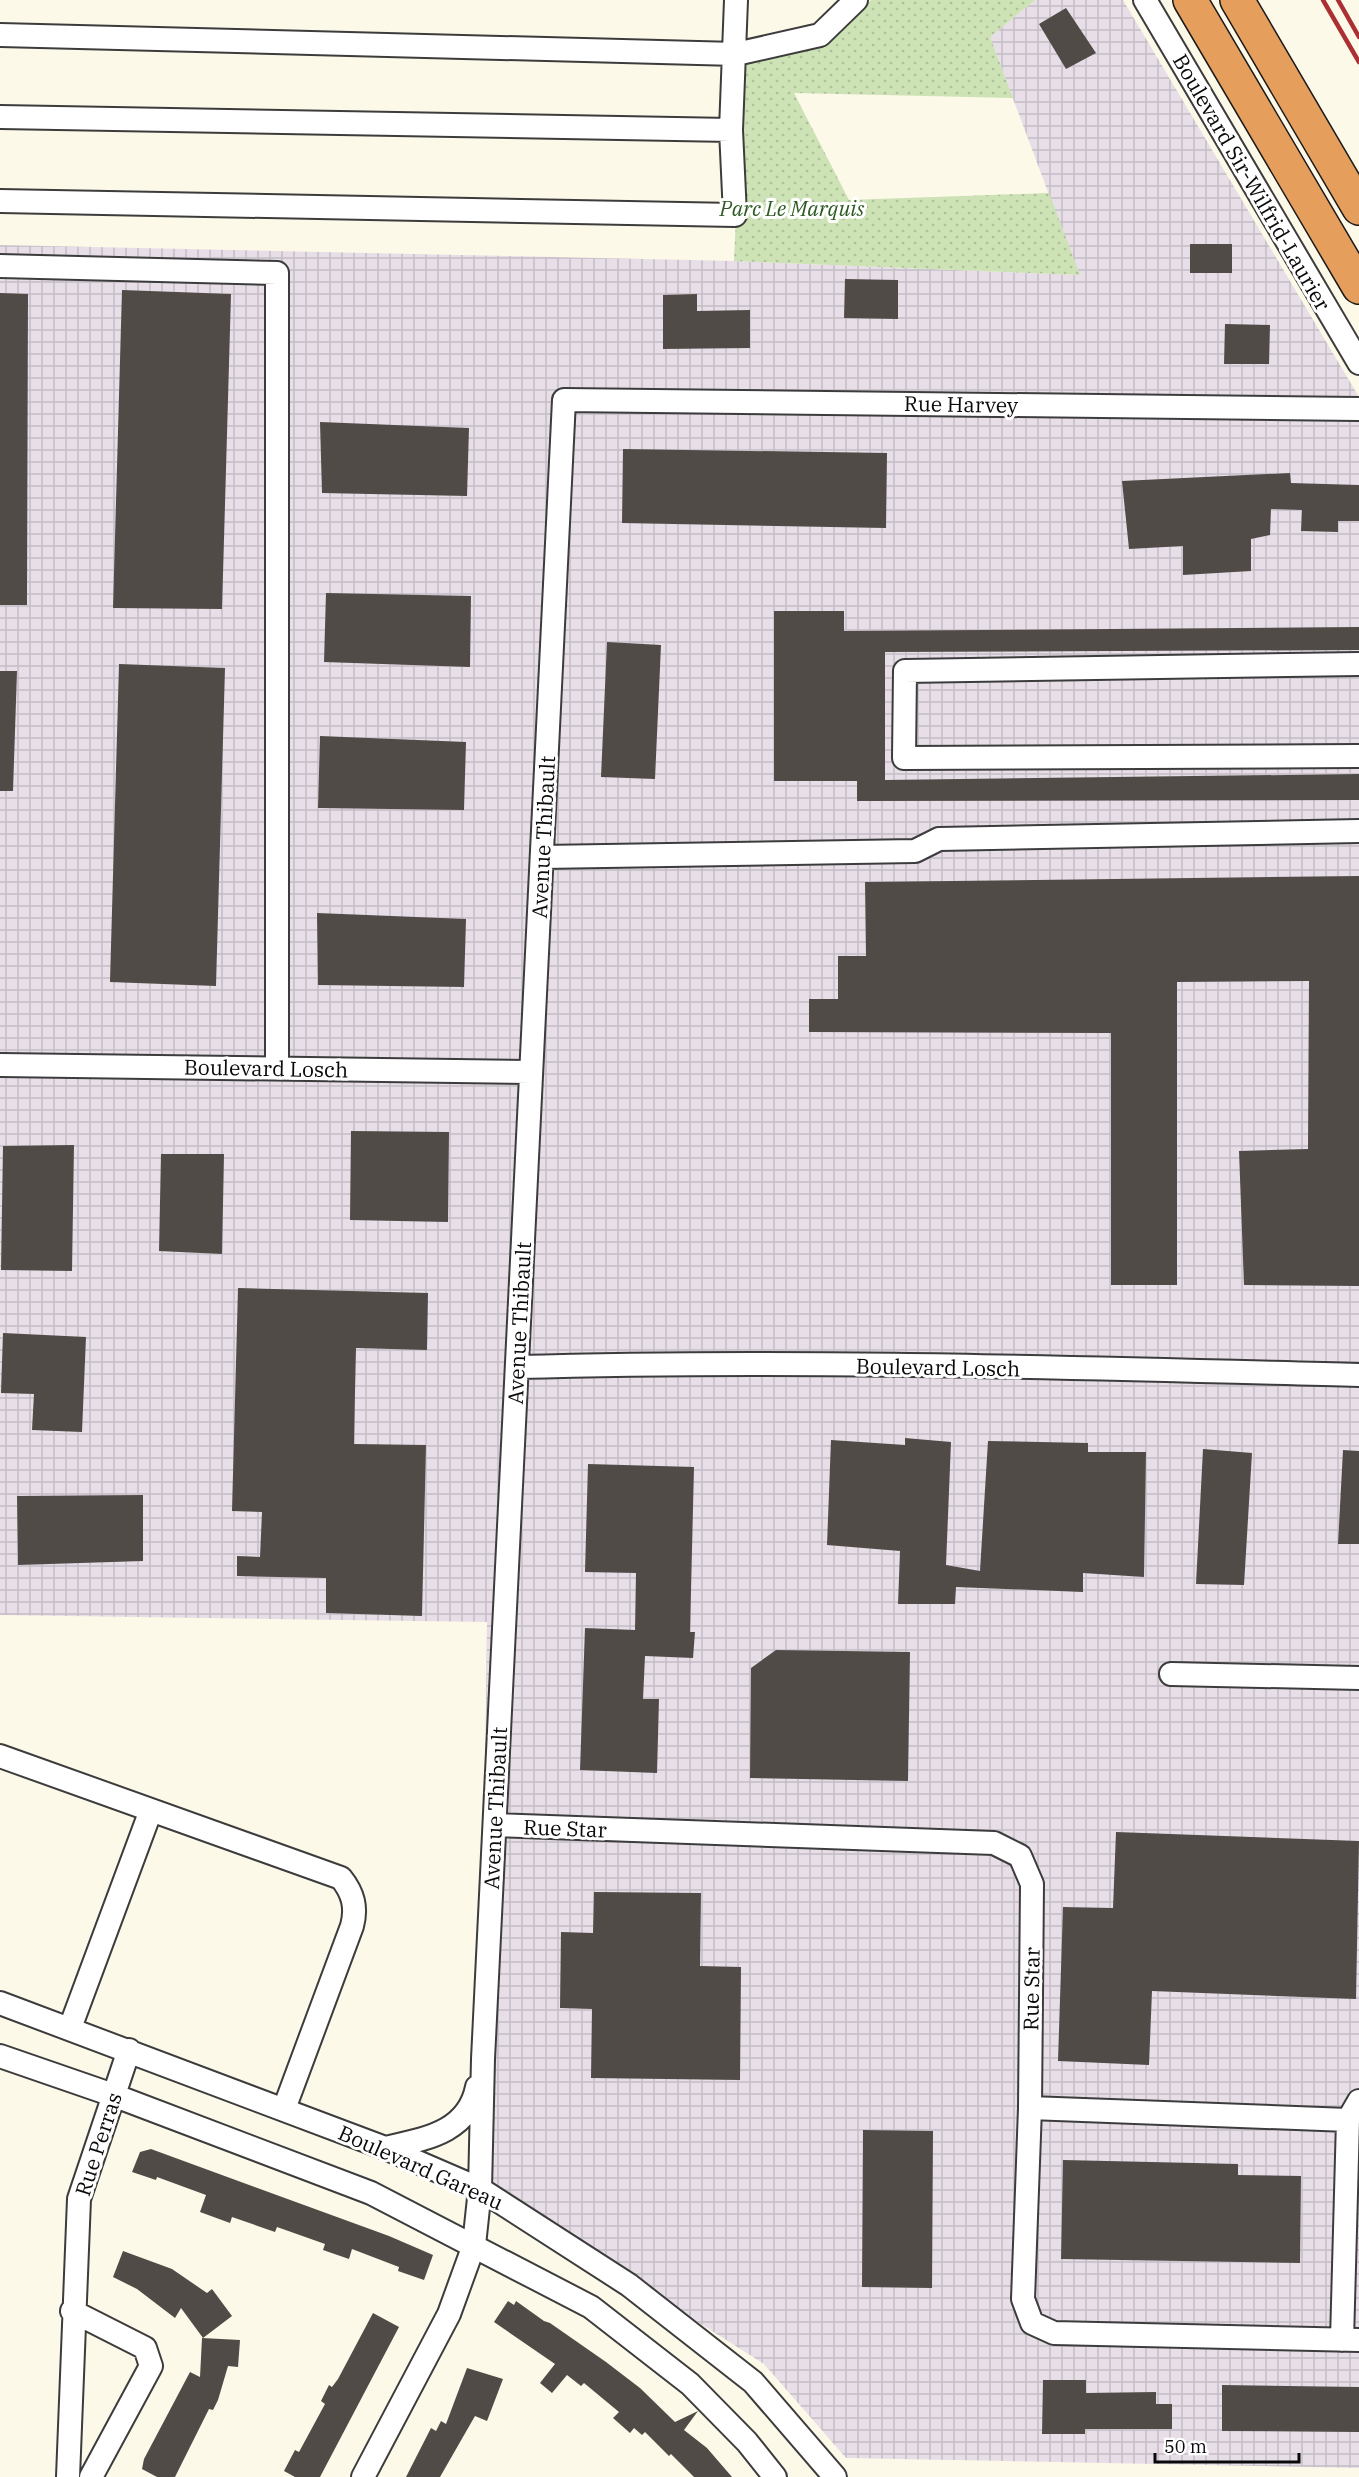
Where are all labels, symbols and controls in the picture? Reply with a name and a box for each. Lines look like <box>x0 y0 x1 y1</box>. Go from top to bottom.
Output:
street label: Boulevard Sir-Wilfrid-Laurier <box>1167 49 1337 316</box>
park label: Parc Le Marquis <box>719 194 865 222</box>
street label: Rue Harvey <box>904 389 1019 419</box>
street label: Avenue Thibault <box>525 755 561 919</box>
street label: Boulevard Losch <box>184 1053 348 1083</box>
street label: Avenue Thibault <box>501 1241 537 1405</box>
street label: Boulevard Losch <box>856 1352 1020 1382</box>
street label: Avenue Thibault <box>477 1726 513 1890</box>
street label: Rue Star <box>523 1813 608 1843</box>
street label: Rue Star <box>1016 1946 1046 2031</box>
street label: Rue Perras <box>68 2089 128 2199</box>
street label: Boulevard Gareau <box>334 2118 508 2216</box>
scale bar <box>1155 2426 1299 2464</box>
text: 50 m <box>1164 2435 1207 2458</box>

